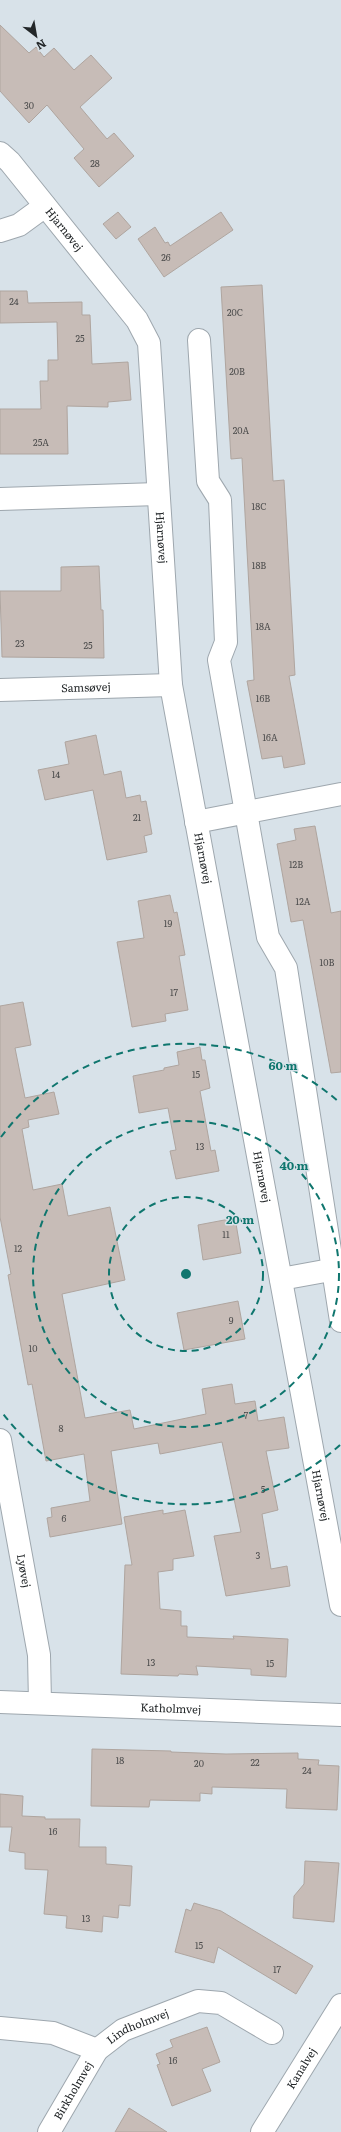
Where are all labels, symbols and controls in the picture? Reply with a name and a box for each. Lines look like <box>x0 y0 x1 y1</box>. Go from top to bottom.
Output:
north arrow <box>16 16 56 56</box>
text: N <box>34 36 50 55</box>
house number: 30 <box>24 98 34 112</box>
house number: 28 <box>90 156 100 170</box>
street label: Hjarnøvej <box>42 203 88 254</box>
house number: 26 <box>161 250 171 264</box>
house number: 24 <box>9 294 19 308</box>
house number: 20C <box>227 305 243 319</box>
house number: 25 <box>75 331 85 345</box>
house number: 20B <box>229 364 245 378</box>
house number: 20A <box>233 423 250 437</box>
house number: 25A <box>33 435 49 449</box>
house number: 18C <box>252 499 266 513</box>
street label: Hjarnøvej <box>153 511 172 564</box>
house number: 18B <box>252 558 266 572</box>
house number: 18A <box>255 619 271 633</box>
house number: 23 <box>15 636 25 650</box>
house number: 25 <box>83 638 93 652</box>
street label: Samsøvej <box>61 678 111 695</box>
house number: 16B <box>256 691 270 705</box>
house number: 16A <box>262 730 278 744</box>
house number: 14 <box>52 767 60 781</box>
house number: 21 <box>133 810 141 824</box>
street label: Hjarnøvej <box>191 831 217 885</box>
house number: 12B <box>289 857 303 871</box>
house number: 12A <box>296 894 311 908</box>
house number: 19 <box>164 916 172 930</box>
house number: 10B <box>320 955 334 969</box>
house number: 17 <box>170 985 178 999</box>
text: 60 m <box>269 1056 297 1074</box>
house number: 15 <box>192 1067 201 1081</box>
house number: 13 <box>196 1139 204 1153</box>
street label: Hjarnøvej <box>250 1149 275 1204</box>
text: 40 m <box>280 1156 309 1174</box>
text: 20 m <box>226 1210 254 1228</box>
house number: 11 <box>222 1227 230 1241</box>
house number: 12 <box>14 1241 23 1255</box>
centre of rings <box>179 1267 193 1281</box>
house number: 9 <box>229 1313 234 1327</box>
house number: 10 <box>29 1341 37 1355</box>
house number: 7 <box>244 1408 249 1422</box>
house number: 8 <box>59 1421 64 1435</box>
street label: Hjarnøvej <box>309 1468 334 1522</box>
house number: 5 <box>261 1482 266 1496</box>
house number: 6 <box>62 1511 67 1525</box>
house number: 3 <box>256 1548 261 1562</box>
street label: Lyøvej <box>14 1553 36 1589</box>
house number: 13 <box>147 1655 155 1669</box>
house number: 15 <box>266 1656 275 1670</box>
street label: Katholmvej <box>140 1698 202 1717</box>
house number: 18 <box>116 1753 124 1767</box>
house number: 22 <box>250 1755 260 1769</box>
house number: 20 <box>194 1756 204 1770</box>
house number: 24 <box>302 1763 312 1777</box>
house number: 16 <box>49 1824 57 1838</box>
house number: 13 <box>82 1911 90 1925</box>
house number: 15 <box>195 1938 204 1952</box>
house number: 17 <box>273 1962 281 1976</box>
street label: Lindholmvej <box>103 2004 171 2047</box>
street label: Kanalvej <box>282 2044 320 2092</box>
house number: 16 <box>169 2053 177 2067</box>
street label: Birkholmvej <box>49 2058 96 2122</box>

